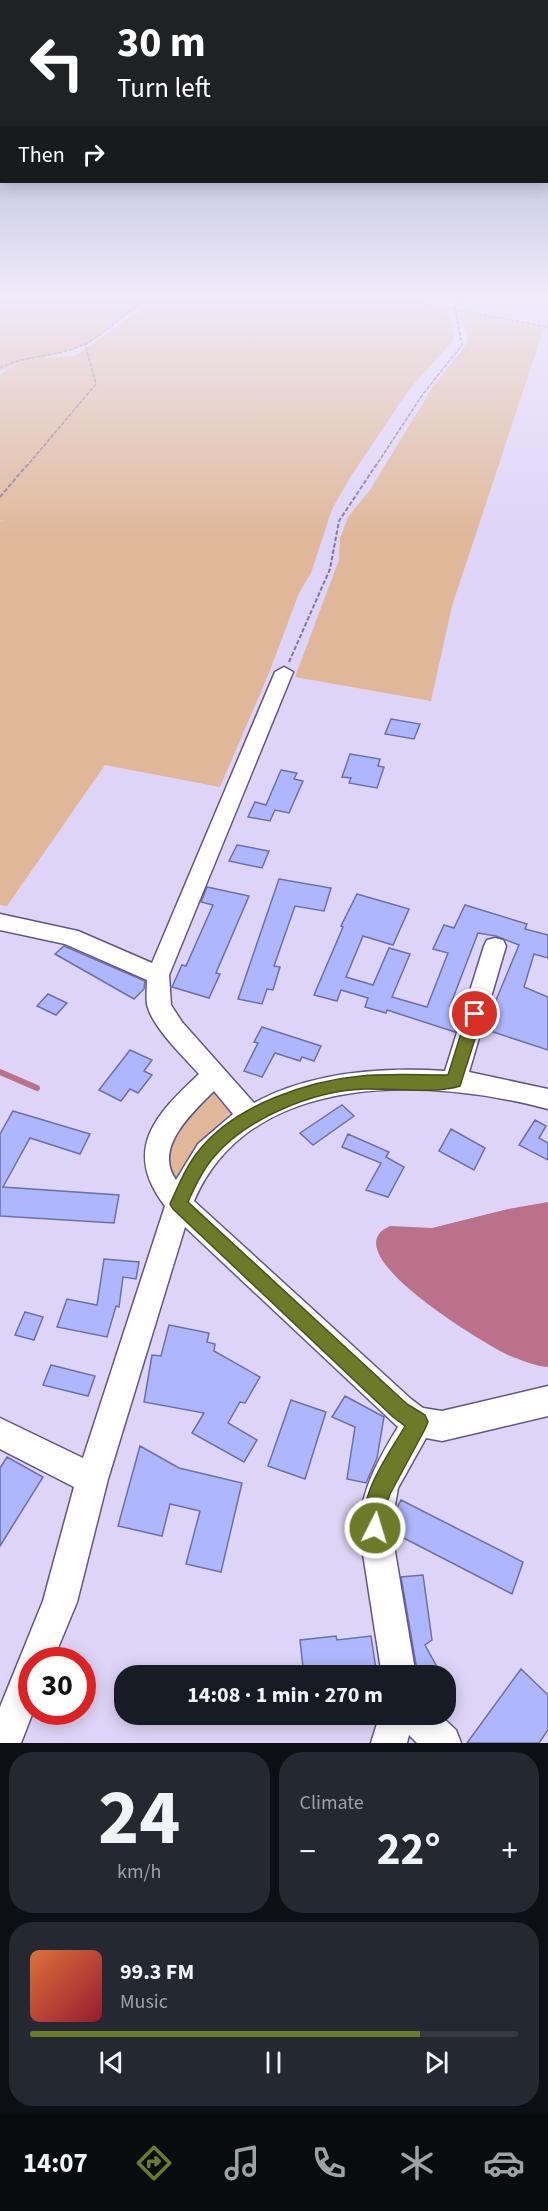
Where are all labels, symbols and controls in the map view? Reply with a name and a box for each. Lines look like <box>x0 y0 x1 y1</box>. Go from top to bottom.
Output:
text: 30 m <box>117 13 206 73</box>
icon: left <box>18 24 96 102</box>
text: Turn left <box>117 69 211 108</box>
icon: right <box>77 138 110 171</box>
text: Then <box>18 139 65 171</box>
pin <box>449 988 500 1039</box>
icon: arrive <box>458 997 491 1030</box>
position arrow <box>343 1496 407 1560</box>
speed limit sign: 30 <box>18 1647 96 1725</box>
text: 14:08 · 1 min · 270 m <box>187 1679 383 1711</box>
text: 24 <box>98 1763 180 1874</box>
text: Climate <box>300 1789 364 1817</box>
text: 22° <box>377 1818 441 1882</box>
text: − <box>300 1828 316 1875</box>
text: + <box>502 1828 518 1875</box>
text: km/h <box>117 1858 161 1886</box>
text: 99.3 FM <box>120 1956 194 1988</box>
text: Music <box>120 1988 168 2016</box>
icon: previous <box>95 2046 128 2079</box>
icon: pause <box>257 2046 290 2079</box>
icon: next <box>420 2046 453 2079</box>
icon: directions <box>133 2142 175 2184</box>
icon: music <box>221 2142 263 2184</box>
icon: phone <box>308 2142 350 2184</box>
icon: climate <box>396 2142 438 2184</box>
icon: car <box>483 2142 525 2184</box>
text: 14:07 <box>23 2144 88 2183</box>

